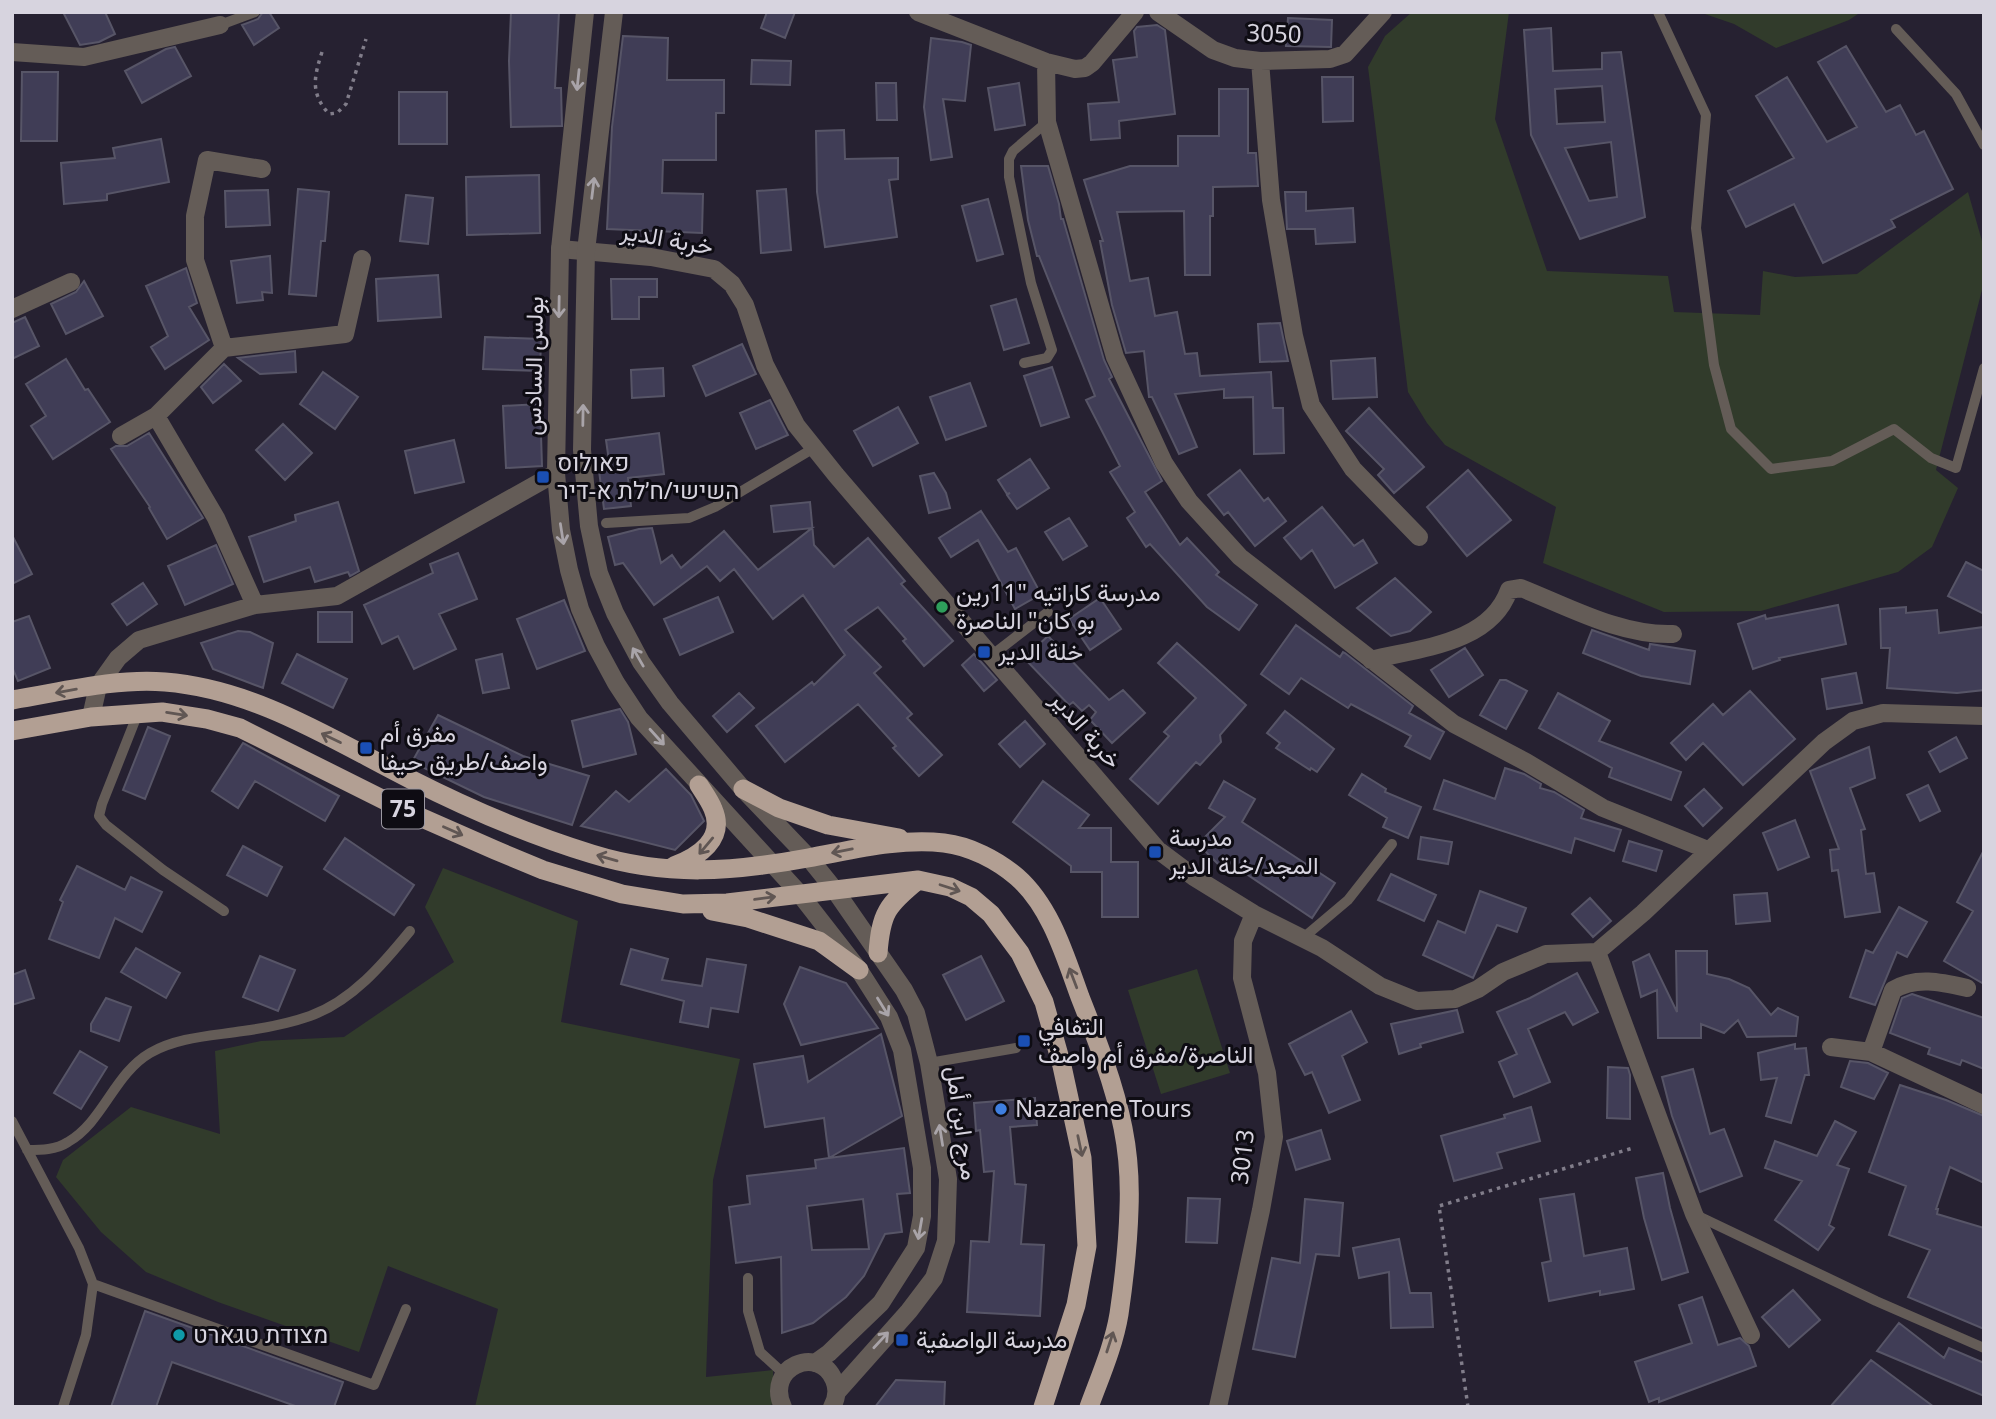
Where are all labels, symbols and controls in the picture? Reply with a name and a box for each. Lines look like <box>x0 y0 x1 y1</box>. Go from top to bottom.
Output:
street label: 3050 <box>1246 15 1302 50</box>
one-way arrow <box>571 68 584 91</box>
one-way arrow <box>587 177 600 200</box>
street label: خربة الدير <box>617 213 716 262</box>
one-way arrow <box>552 295 566 318</box>
street label: بولس السادس <box>515 296 550 436</box>
one-way arrow <box>576 404 590 427</box>
place label: פאולוס השישי/ח׳לת א-דיר <box>557 445 739 506</box>
marker: פאולוס השישי/ח׳לת א-דיר <box>535 469 551 485</box>
one-way arrow <box>556 522 569 545</box>
place label: مدرسة كاراتيه "11رين بو كان" الناصرة <box>956 575 1160 636</box>
marker: مدرسة كاراتيه "11رين بو كان" الناصرة <box>934 599 950 615</box>
place label: خلة الدير <box>997 634 1083 667</box>
marker: خلة الدير <box>976 644 992 660</box>
one-way arrow <box>631 647 645 667</box>
street label: خربة الدير <box>1043 682 1130 775</box>
one-way arrow <box>55 685 78 698</box>
one-way arrow <box>165 708 188 721</box>
place label: مفرق أم واصف/طريق حيفا <box>380 716 548 777</box>
one-way arrow <box>648 728 665 745</box>
one-way arrow <box>321 731 342 745</box>
marker: مفرق أم واصف/طريق حيفا <box>358 740 374 756</box>
road number: 75 <box>382 790 424 828</box>
place label: مدرسة المجد/خلة الدير <box>1168 820 1319 881</box>
one-way arrow <box>441 825 463 838</box>
one-way arrow <box>698 836 713 854</box>
marker: مدرسة المجد/خلة الدير <box>1147 844 1163 860</box>
one-way arrow <box>831 845 854 859</box>
one-way arrow <box>596 851 618 864</box>
one-way arrow <box>938 883 960 896</box>
one-way arrow <box>753 891 776 904</box>
one-way arrow <box>1065 967 1078 989</box>
one-way arrow <box>876 997 890 1017</box>
place label: التفافي الناصرة/مفرق أم واصف <box>1038 1009 1253 1071</box>
marker: التفافي الناصرة/مفرق أم واصف <box>1016 1033 1032 1049</box>
street label: مرج ابن أمل <box>938 1064 988 1182</box>
place label: Nazarene Tours <box>1015 1091 1191 1124</box>
marker: Nazarene Tours <box>993 1101 1009 1117</box>
one-way arrow <box>934 1124 947 1147</box>
street label: 3013 <box>1222 1128 1261 1186</box>
one-way arrow <box>1073 1134 1087 1157</box>
one-way arrow <box>913 1217 926 1240</box>
place label: מצודת טגארט <box>193 1317 328 1350</box>
place label: مدرسة الواصفية <box>916 1322 1067 1355</box>
marker: מצודת טגארט <box>171 1327 187 1343</box>
one-way arrow <box>1105 1331 1118 1353</box>
one-way arrow <box>873 1332 890 1349</box>
marker: مدرسة الواصفية <box>894 1332 910 1348</box>

